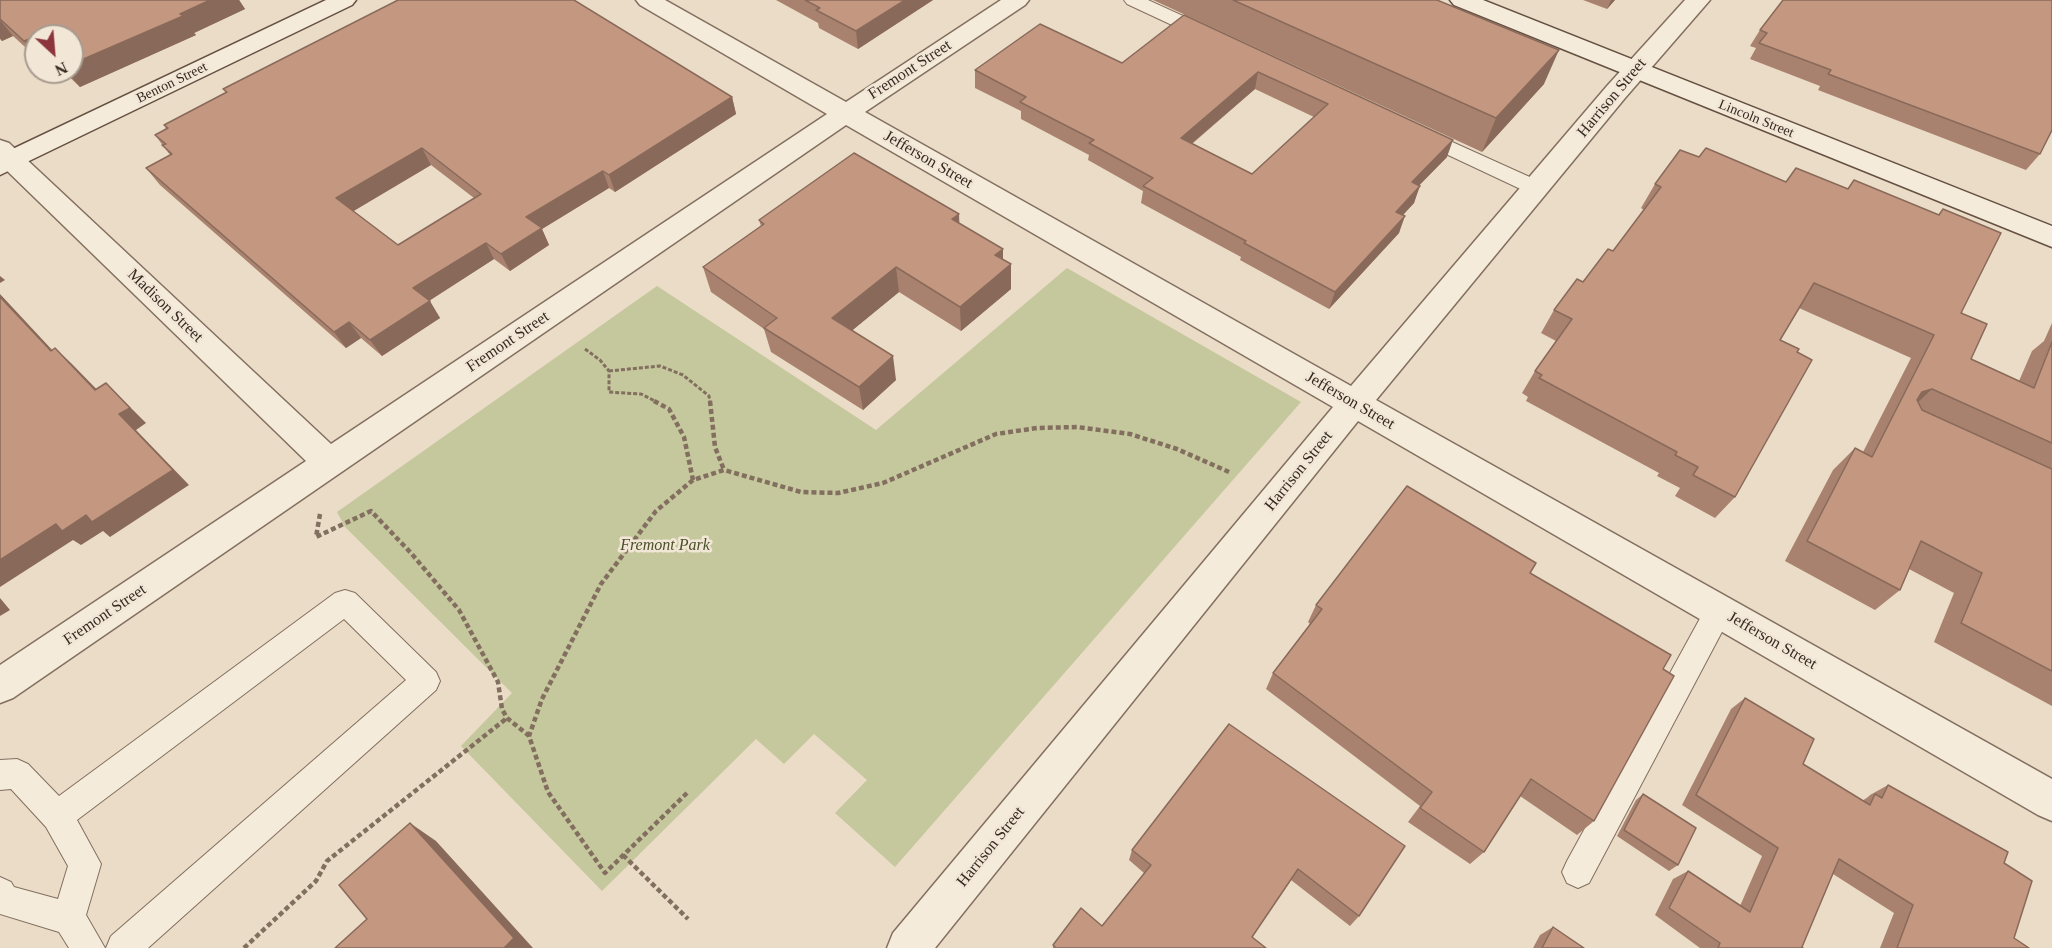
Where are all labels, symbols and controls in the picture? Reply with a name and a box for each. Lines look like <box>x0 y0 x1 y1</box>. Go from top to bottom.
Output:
north arrow <box>24 24 84 84</box>
street label: Fremont Street <box>865 36 955 104</box>
street label: Harrison Street <box>1573 55 1651 141</box>
text: N <box>52 59 70 79</box>
street label: Benton Street <box>134 59 210 107</box>
street label: Lincoln Street <box>1716 96 1796 142</box>
street label: Jefferson Street <box>880 127 976 193</box>
street label: Madison Street <box>123 265 207 347</box>
street label: Fremont Street <box>463 307 553 377</box>
street label: Jefferson Street <box>1302 368 1398 434</box>
street label: Harrison Street <box>1261 427 1337 515</box>
park label: Fremont Park <box>620 536 710 556</box>
street label: Fremont Street <box>60 580 150 650</box>
street label: Jefferson Street <box>1724 608 1820 674</box>
street label: Harrison Street <box>953 803 1029 891</box>

